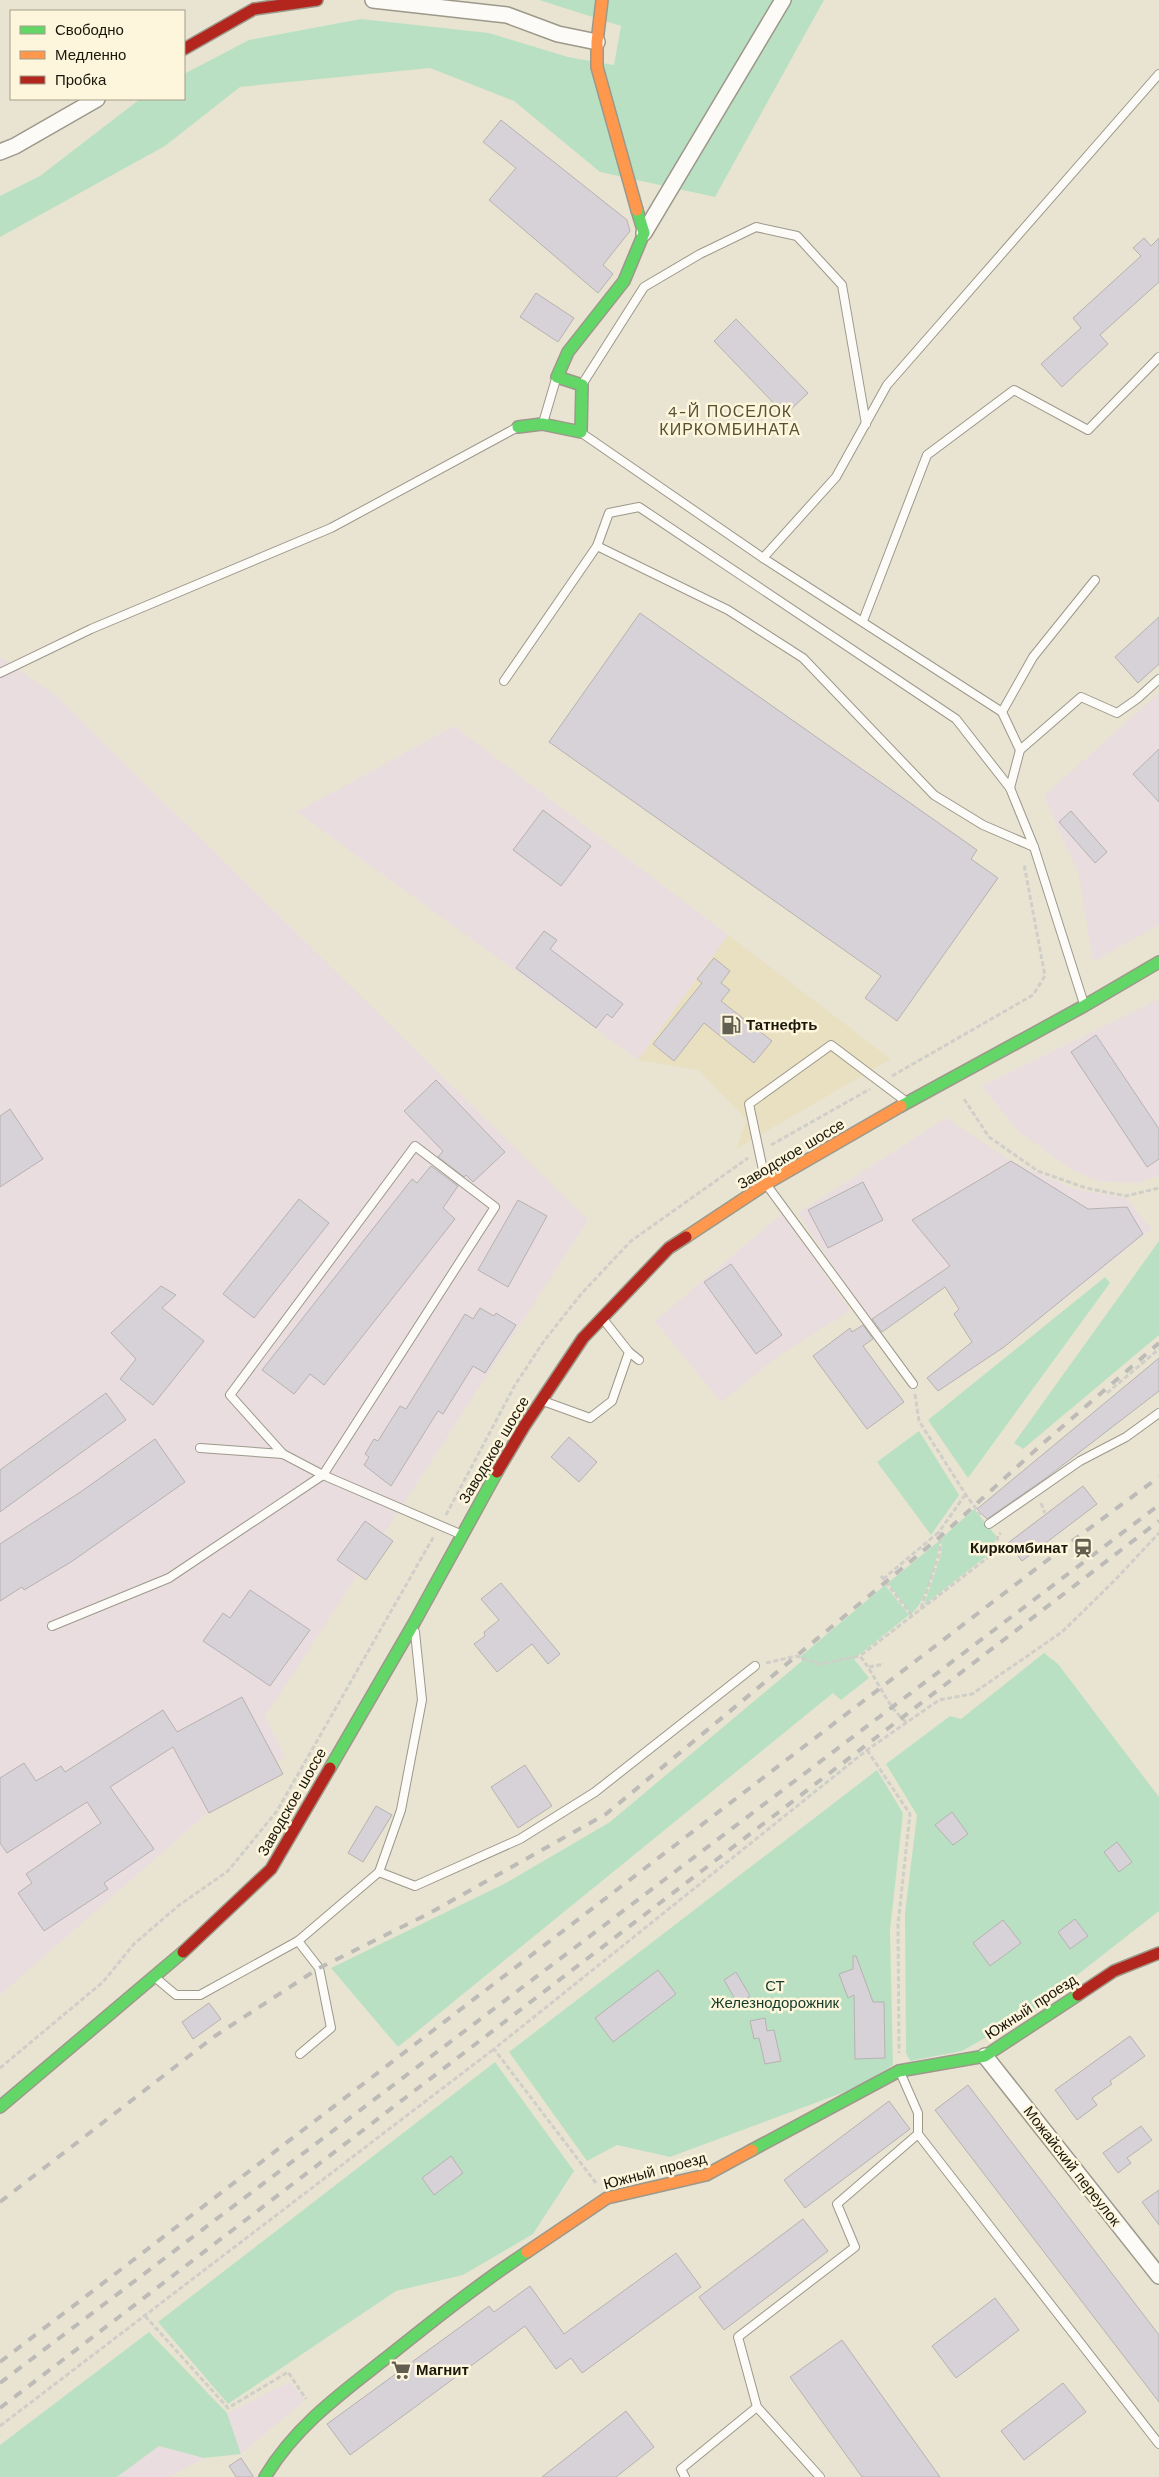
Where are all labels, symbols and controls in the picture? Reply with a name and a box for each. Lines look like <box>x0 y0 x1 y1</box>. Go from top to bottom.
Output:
legend <box>10 10 185 100</box>
text: Свободно <box>55 21 124 39</box>
text: Медленно <box>55 46 126 64</box>
text: Пробка <box>55 71 107 89</box>
district label: 4-Й ПОСЕЛОК КИРКОМБИНАТА <box>659 402 801 439</box>
fuel station icon: Татнефть <box>720 1014 742 1036</box>
place label: Татнефть <box>746 1016 817 1034</box>
street label: Заводское шоссе <box>734 1115 848 1193</box>
street label: Заводское шоссе <box>455 1393 533 1507</box>
station icon: Киркомбинат <box>1072 1537 1094 1559</box>
place label: Киркомбинат <box>970 1539 1068 1557</box>
street label: Заводское шоссе <box>254 1745 330 1859</box>
street label: Южный проезд <box>982 1970 1080 2043</box>
park label: СТ Железнодорожник <box>711 1977 840 2012</box>
street label: Можайский переулок <box>1019 2102 1125 2230</box>
street label: Южный проезд <box>602 2149 709 2193</box>
supermarket icon: Магнит <box>390 2359 412 2381</box>
place label: Магнит <box>416 2361 469 2379</box>

